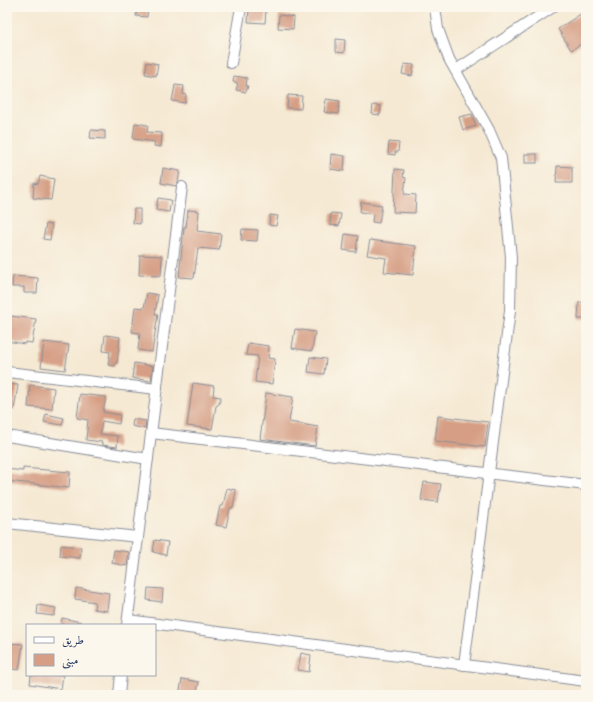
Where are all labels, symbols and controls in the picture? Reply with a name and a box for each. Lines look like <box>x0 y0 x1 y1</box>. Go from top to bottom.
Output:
legend <box>26 624 156 676</box>
text: طريق <box>62 633 84 648</box>
text: مبنى <box>62 653 78 669</box>

